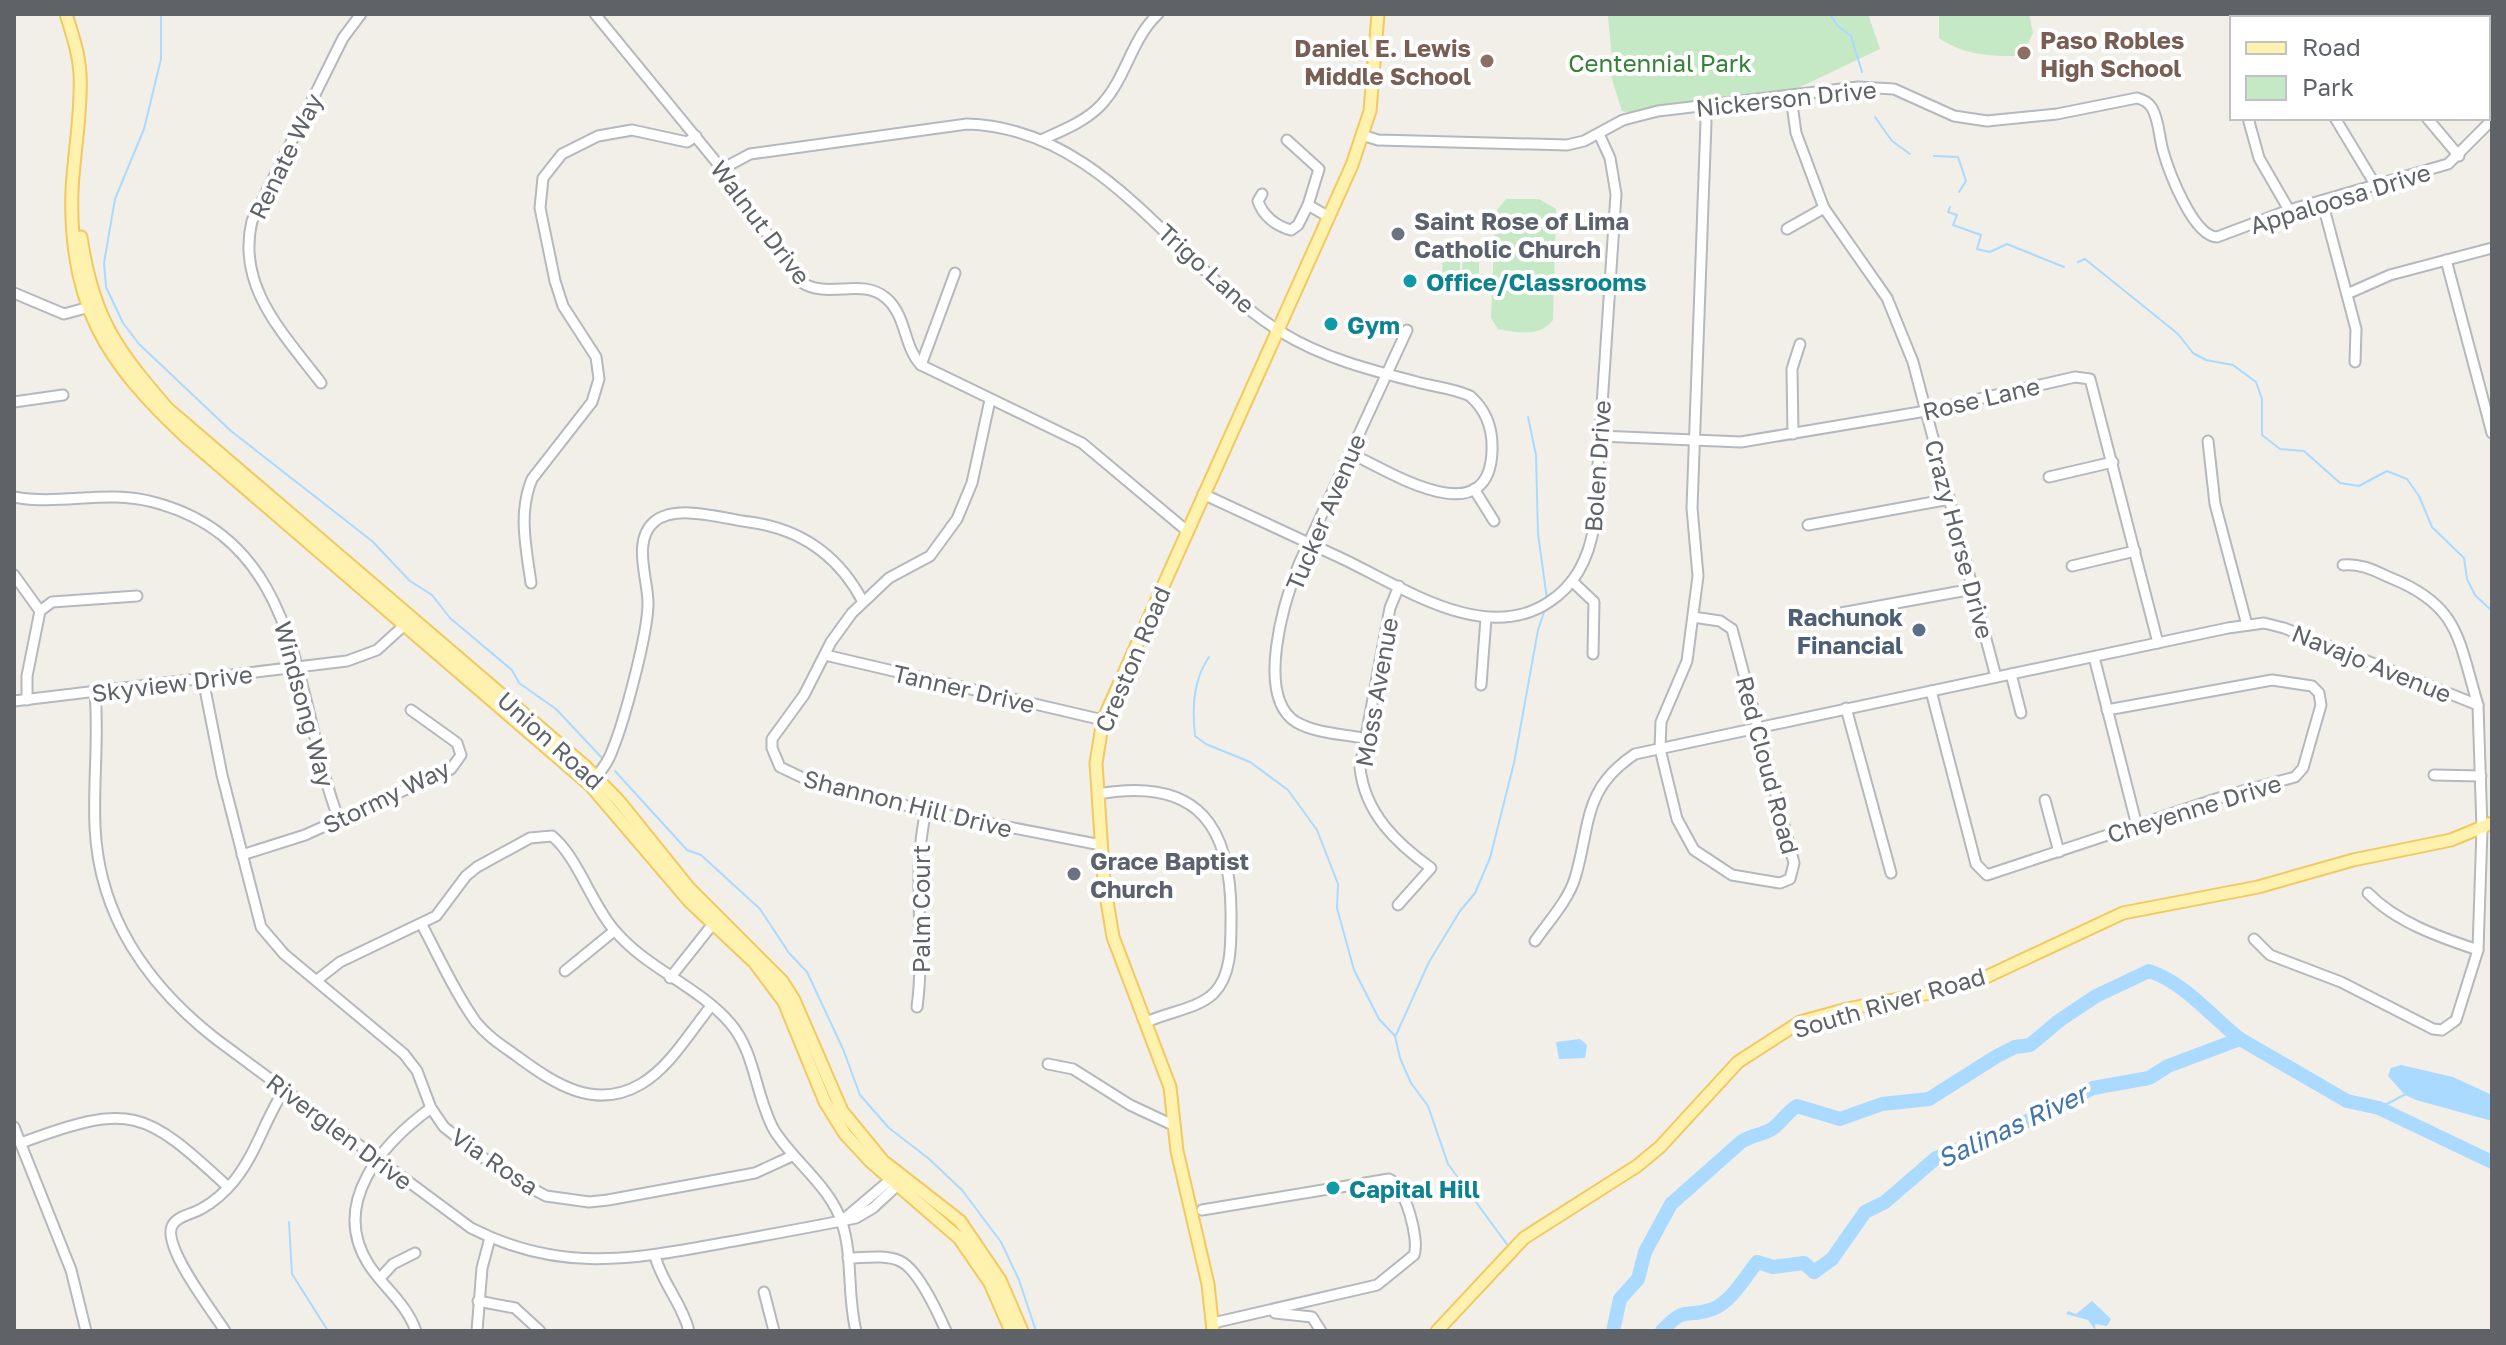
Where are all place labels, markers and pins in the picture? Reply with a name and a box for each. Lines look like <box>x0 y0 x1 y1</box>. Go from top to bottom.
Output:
place label: Paso Robles High School <box>2040 25 2184 82</box>
place label: Daniel E. Lewis Middle School <box>1294 33 1471 90</box>
marker: Paso Robles High School <box>2015 44 2033 62</box>
marker: Daniel E. Lewis Middle School <box>1478 52 1496 70</box>
place label: Saint Rose of Lima Catholic Church <box>1414 206 1629 263</box>
marker: Saint Rose of Lima Catholic Church <box>1389 225 1407 243</box>
place label: Office/Classrooms <box>1426 267 1647 296</box>
marker: Office/Classrooms <box>1401 272 1419 290</box>
place label: Gym <box>1347 310 1400 339</box>
marker: Gym <box>1322 315 1340 333</box>
place label: Rachunok Financial <box>1787 602 1903 659</box>
marker: Rachunok Financial <box>1910 621 1928 639</box>
place label: Grace Baptist Church <box>1090 846 1249 903</box>
marker: Grace Baptist Church <box>1065 865 1083 883</box>
place label: Capital Hill <box>1349 1174 1480 1203</box>
marker: Capital Hill <box>1324 1179 1342 1197</box>

